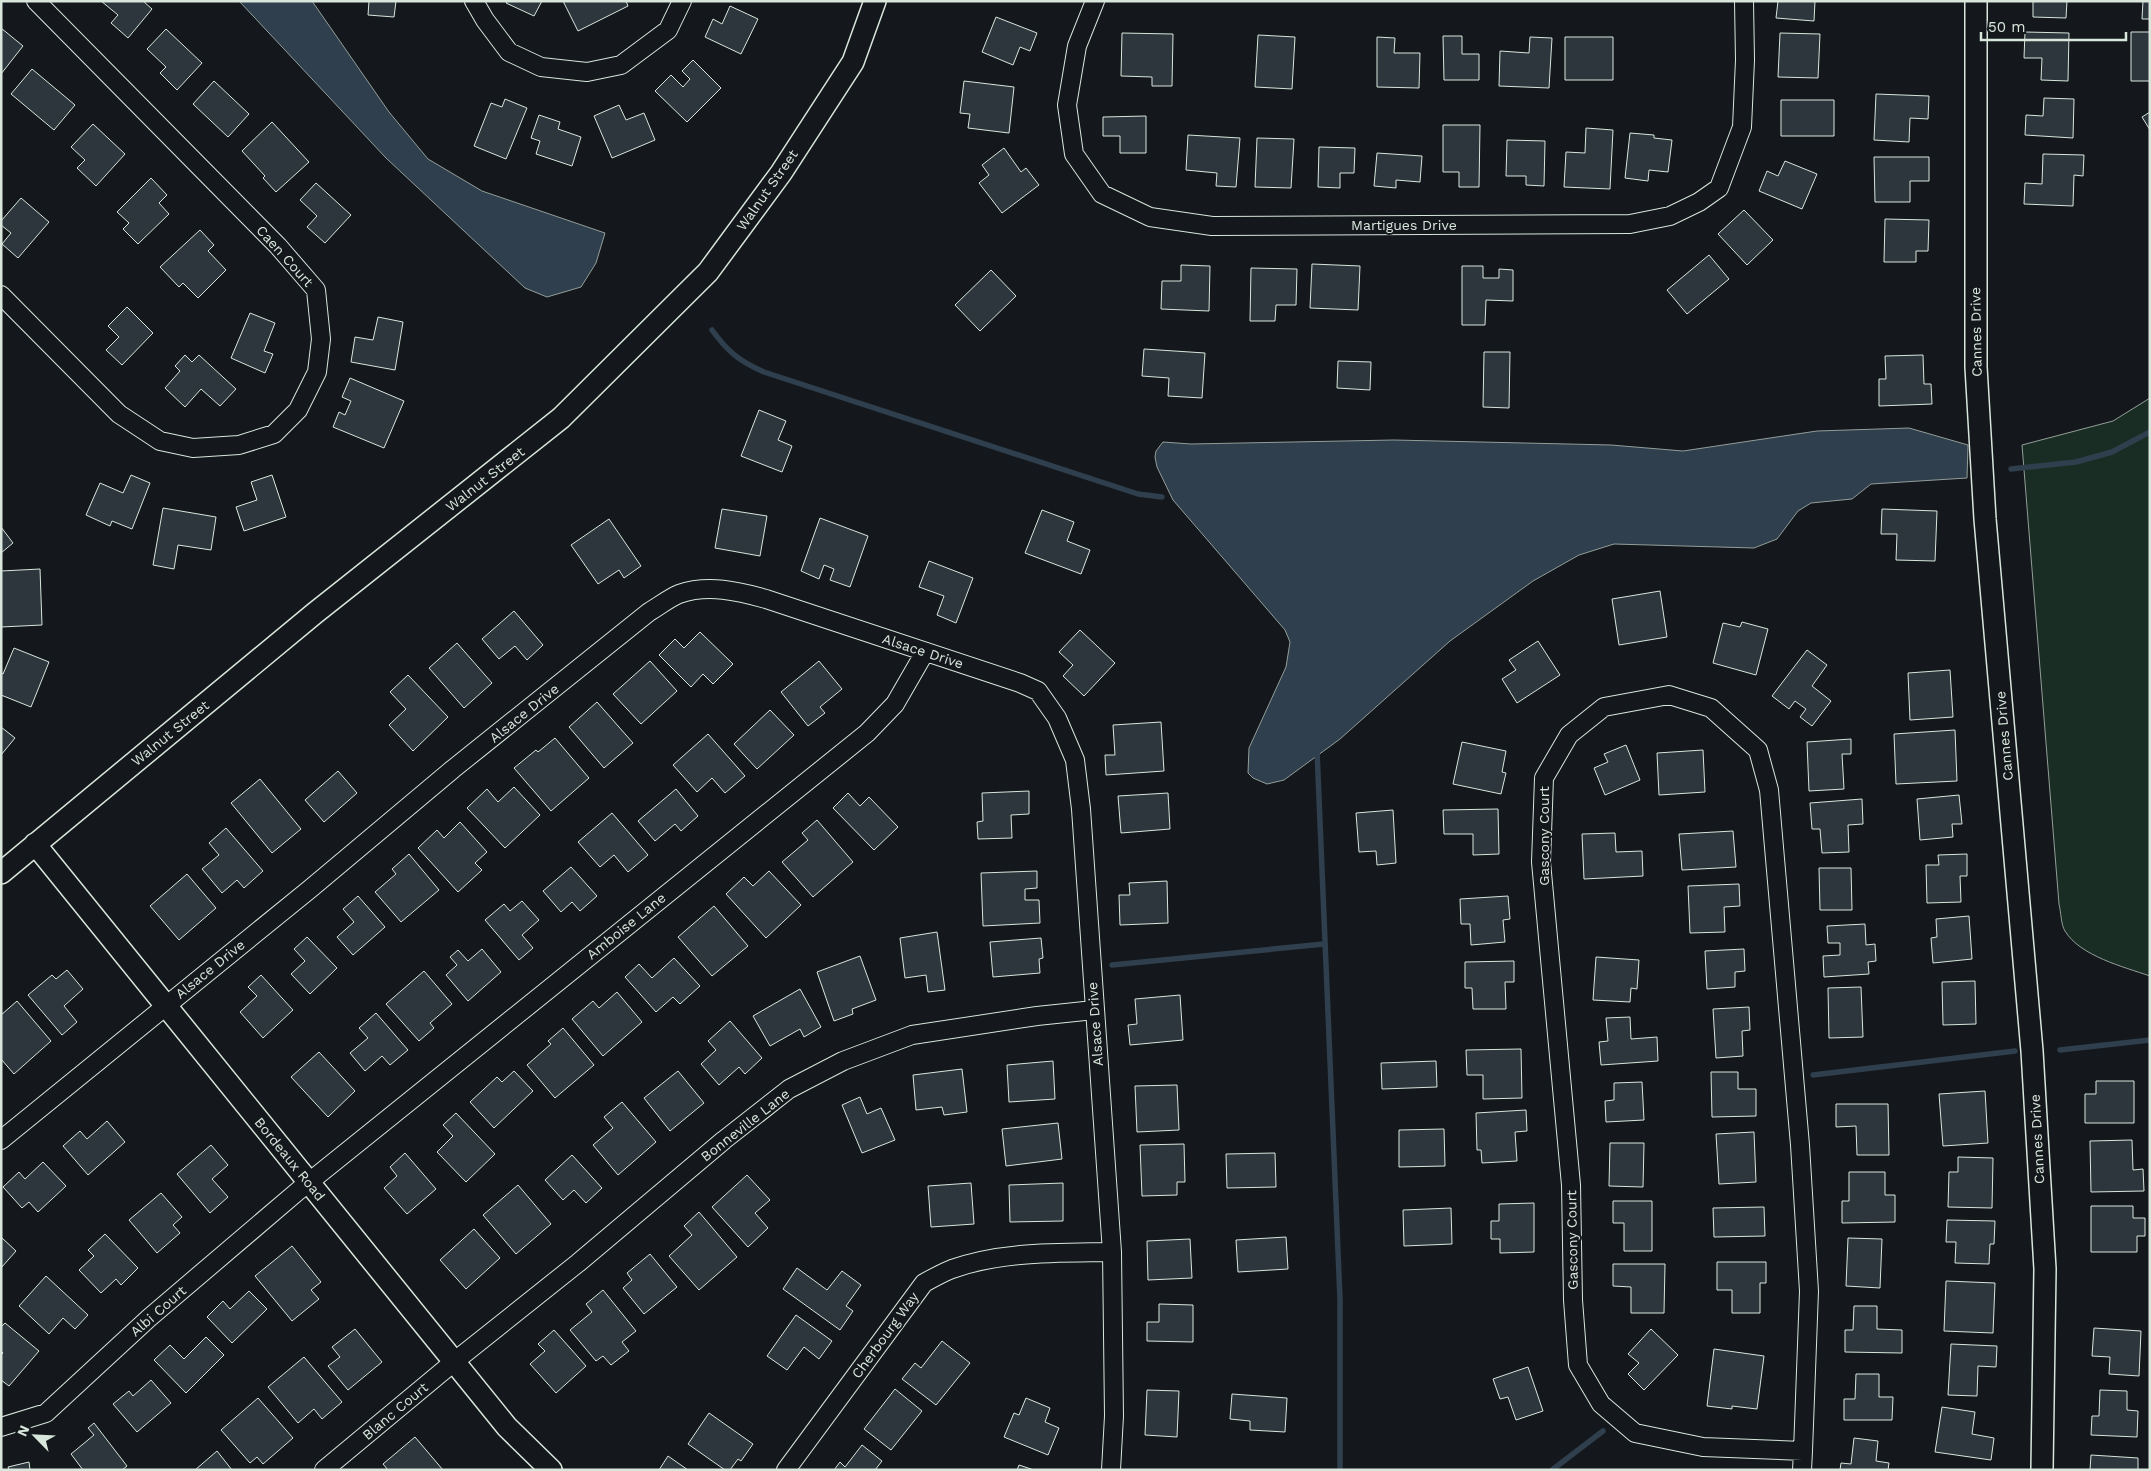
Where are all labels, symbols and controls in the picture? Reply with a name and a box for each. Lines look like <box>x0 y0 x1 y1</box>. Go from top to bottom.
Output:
scale bar <box>1981 10 2126 42</box>
text: 50 m <box>1988 18 2025 36</box>
street label: Walnut Street <box>733 146 801 234</box>
street label: Martigues Drive <box>1351 217 1457 233</box>
street label: Caen Court <box>253 222 317 290</box>
street label: Cannes Drive <box>1967 287 1985 377</box>
street label: Walnut Street <box>443 443 528 515</box>
street label: Alsace Drive <box>880 630 966 672</box>
street label: Alsace Drive <box>486 680 562 746</box>
street label: Cannes Drive <box>1992 691 2016 781</box>
street label: Walnut Street <box>128 697 212 769</box>
street label: Gascony Court <box>1536 786 1552 886</box>
street label: Amboise Lane <box>583 889 669 963</box>
street label: Alsace Drive <box>172 936 248 1002</box>
street label: Alsace Drive <box>1084 981 1106 1067</box>
street label: Bonneville Lane <box>697 1085 793 1165</box>
street label: Cannes Drive <box>2027 1094 2047 1184</box>
street label: Bordeaux Road <box>252 1114 328 1204</box>
street label: Gascony Court <box>1563 1190 1581 1290</box>
street label: Albi Court <box>127 1282 189 1340</box>
street label: Cherbourg Way <box>848 1288 922 1381</box>
street label: Blanc Court <box>359 1379 431 1443</box>
north arrow <box>10 1411 60 1461</box>
text: N <box>14 1423 33 1439</box>

